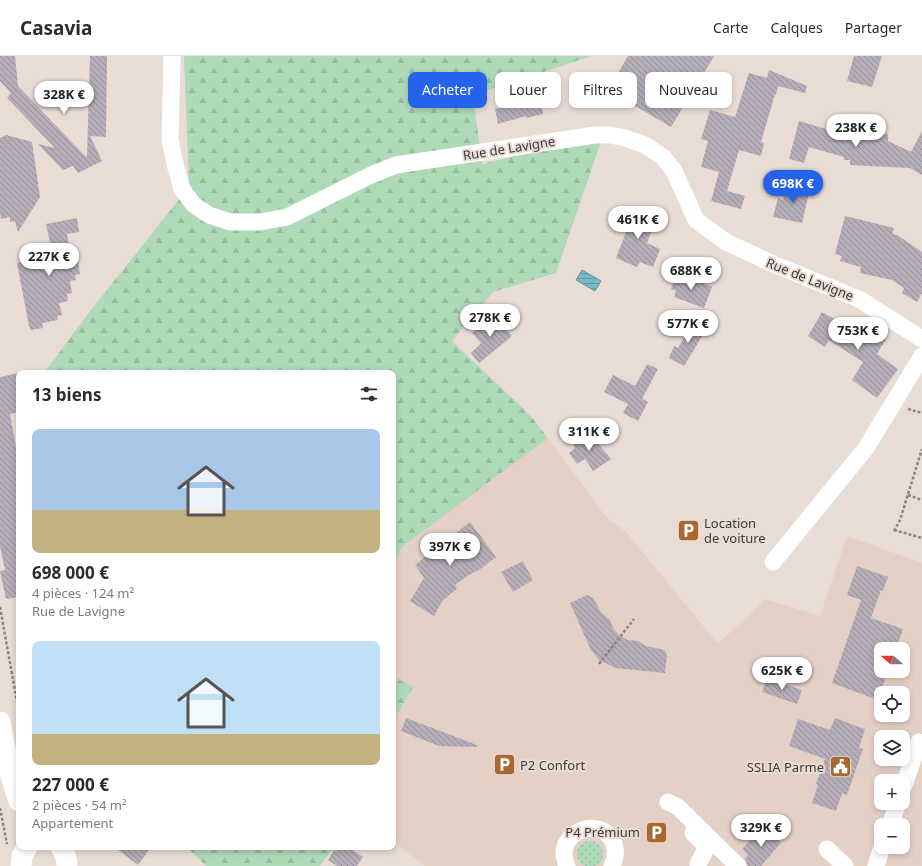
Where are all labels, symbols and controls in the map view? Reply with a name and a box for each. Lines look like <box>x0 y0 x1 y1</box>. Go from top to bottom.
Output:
text: Casavia <box>20 15 92 41</box>
text: Carte <box>713 18 749 37</box>
text: Calques <box>771 18 823 37</box>
text: Partager <box>845 18 902 37</box>
chip: Acheter <box>408 72 487 108</box>
chip: Louer <box>495 72 561 108</box>
chip: Filtres <box>569 72 637 108</box>
chip: Nouveau <box>645 72 732 108</box>
pin: 328K € <box>31 81 97 115</box>
text: 328K € <box>43 85 85 103</box>
pin: 238K € <box>823 114 889 148</box>
text: 238K € <box>835 118 877 136</box>
street label: Rue de Lavigne <box>462 132 556 164</box>
pin: 698K € <box>760 170 826 204</box>
text: 698K € <box>772 174 814 192</box>
pin: 461K € <box>605 206 671 240</box>
text: 461K € <box>617 210 659 228</box>
pin: 227K € <box>16 243 82 277</box>
text: 227K € <box>28 247 70 265</box>
street label: Rue de Lavigne <box>764 253 856 305</box>
pin: 688K € <box>658 257 724 291</box>
text: 688K € <box>670 261 712 279</box>
pin: 278K € <box>457 304 523 338</box>
text: 278K € <box>469 308 511 326</box>
pin: 577K € <box>655 310 721 344</box>
text: 577K € <box>667 314 709 332</box>
pin: 753K € <box>825 317 891 351</box>
text: 753K € <box>837 321 879 339</box>
text: 13 biens <box>32 383 101 406</box>
icon: filters <box>358 383 380 405</box>
pin: 311K € <box>556 418 622 452</box>
text: 311K € <box>568 422 610 440</box>
icon: home <box>170 455 242 527</box>
place label: Location de voiture <box>704 514 766 547</box>
parking icon: Location de voiture <box>675 517 701 543</box>
pin: 397K € <box>417 533 483 567</box>
text: 397K € <box>429 537 471 555</box>
text: 698 000 € <box>32 561 109 584</box>
text: 4 pièces · 124 m² <box>32 584 134 602</box>
text: Rue de Lavigne <box>32 602 125 620</box>
north arrow <box>874 642 910 678</box>
map controls <box>874 642 910 854</box>
pin: 625K € <box>749 657 815 691</box>
text: 625K € <box>761 661 803 679</box>
icon: home <box>170 667 242 739</box>
button: locate <box>874 686 910 722</box>
button: layers <box>874 730 910 766</box>
parking icon: P2 Confort <box>492 752 518 778</box>
public building icon: SSLIA Parme <box>827 754 853 780</box>
place label: P2 Confort <box>520 756 586 774</box>
place label: SSLIA Parme <box>747 758 824 776</box>
text: 227 000 € <box>32 773 109 796</box>
button: + <box>874 774 910 810</box>
text: 2 pièces · 54 m² <box>32 796 127 814</box>
text: Appartement <box>32 814 113 832</box>
pin: 329K € <box>728 814 794 848</box>
text: 329K € <box>740 818 782 836</box>
button: − <box>874 818 910 854</box>
parking icon: P4 Prémium <box>643 819 669 845</box>
place label: P4 Prémium <box>565 823 640 841</box>

